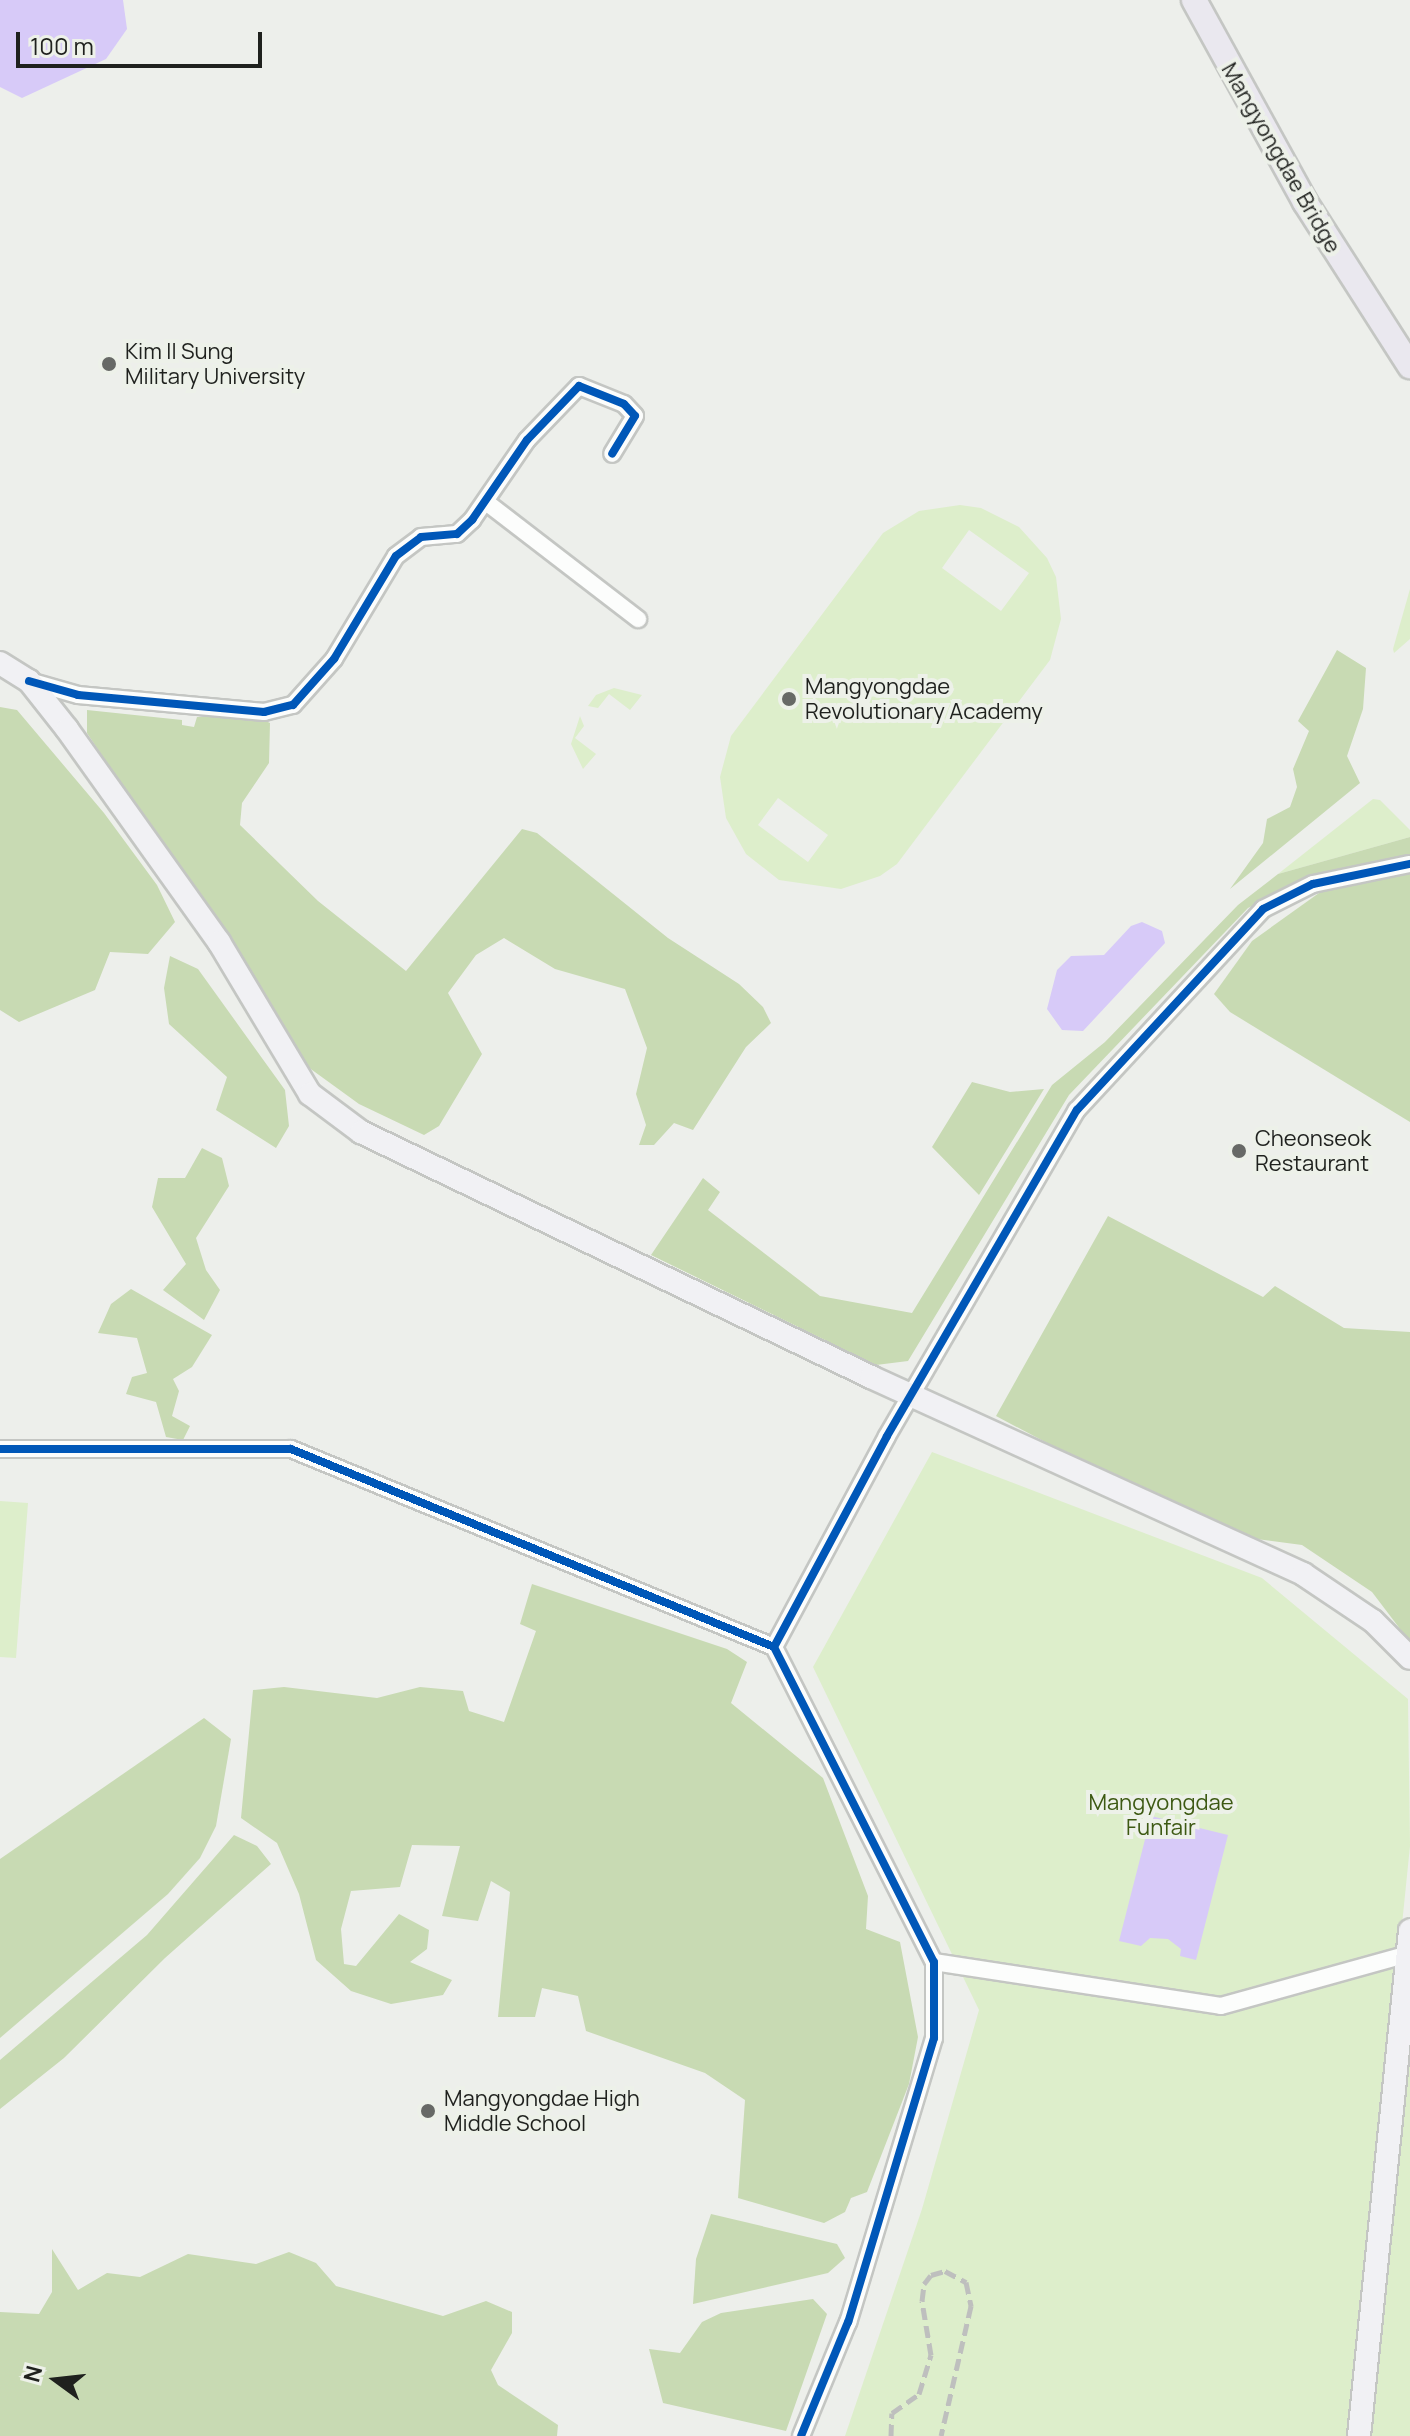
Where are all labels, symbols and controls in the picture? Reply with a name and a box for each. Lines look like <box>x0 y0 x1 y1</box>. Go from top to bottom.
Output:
scale bar <box>20 16 266 66</box>
text: 100 m <box>30 29 94 62</box>
street label: Mangyongdae Bridge <box>1216 58 1346 258</box>
place label: Kim Il Sung Military University <box>125 338 305 390</box>
marker: Kim Il Sung Military University <box>100 355 118 373</box>
place label: Mangyongdae Revolutionary Academy <box>805 673 1043 724</box>
marker: Mangyongdae Revolutionary Academy <box>780 690 798 708</box>
place label: Cheonseok Restaurant <box>1255 1125 1371 1176</box>
marker: Cheonseok Restaurant <box>1230 1142 1248 1160</box>
park label: Mangyongdae Funfair <box>1088 1789 1234 1840</box>
place label: Mangyongdae High Middle School <box>444 2085 640 2136</box>
marker: Mangyongdae High Middle School <box>419 2102 437 2120</box>
north arrow <box>16 2340 96 2420</box>
text: N <box>16 2362 49 2385</box>

